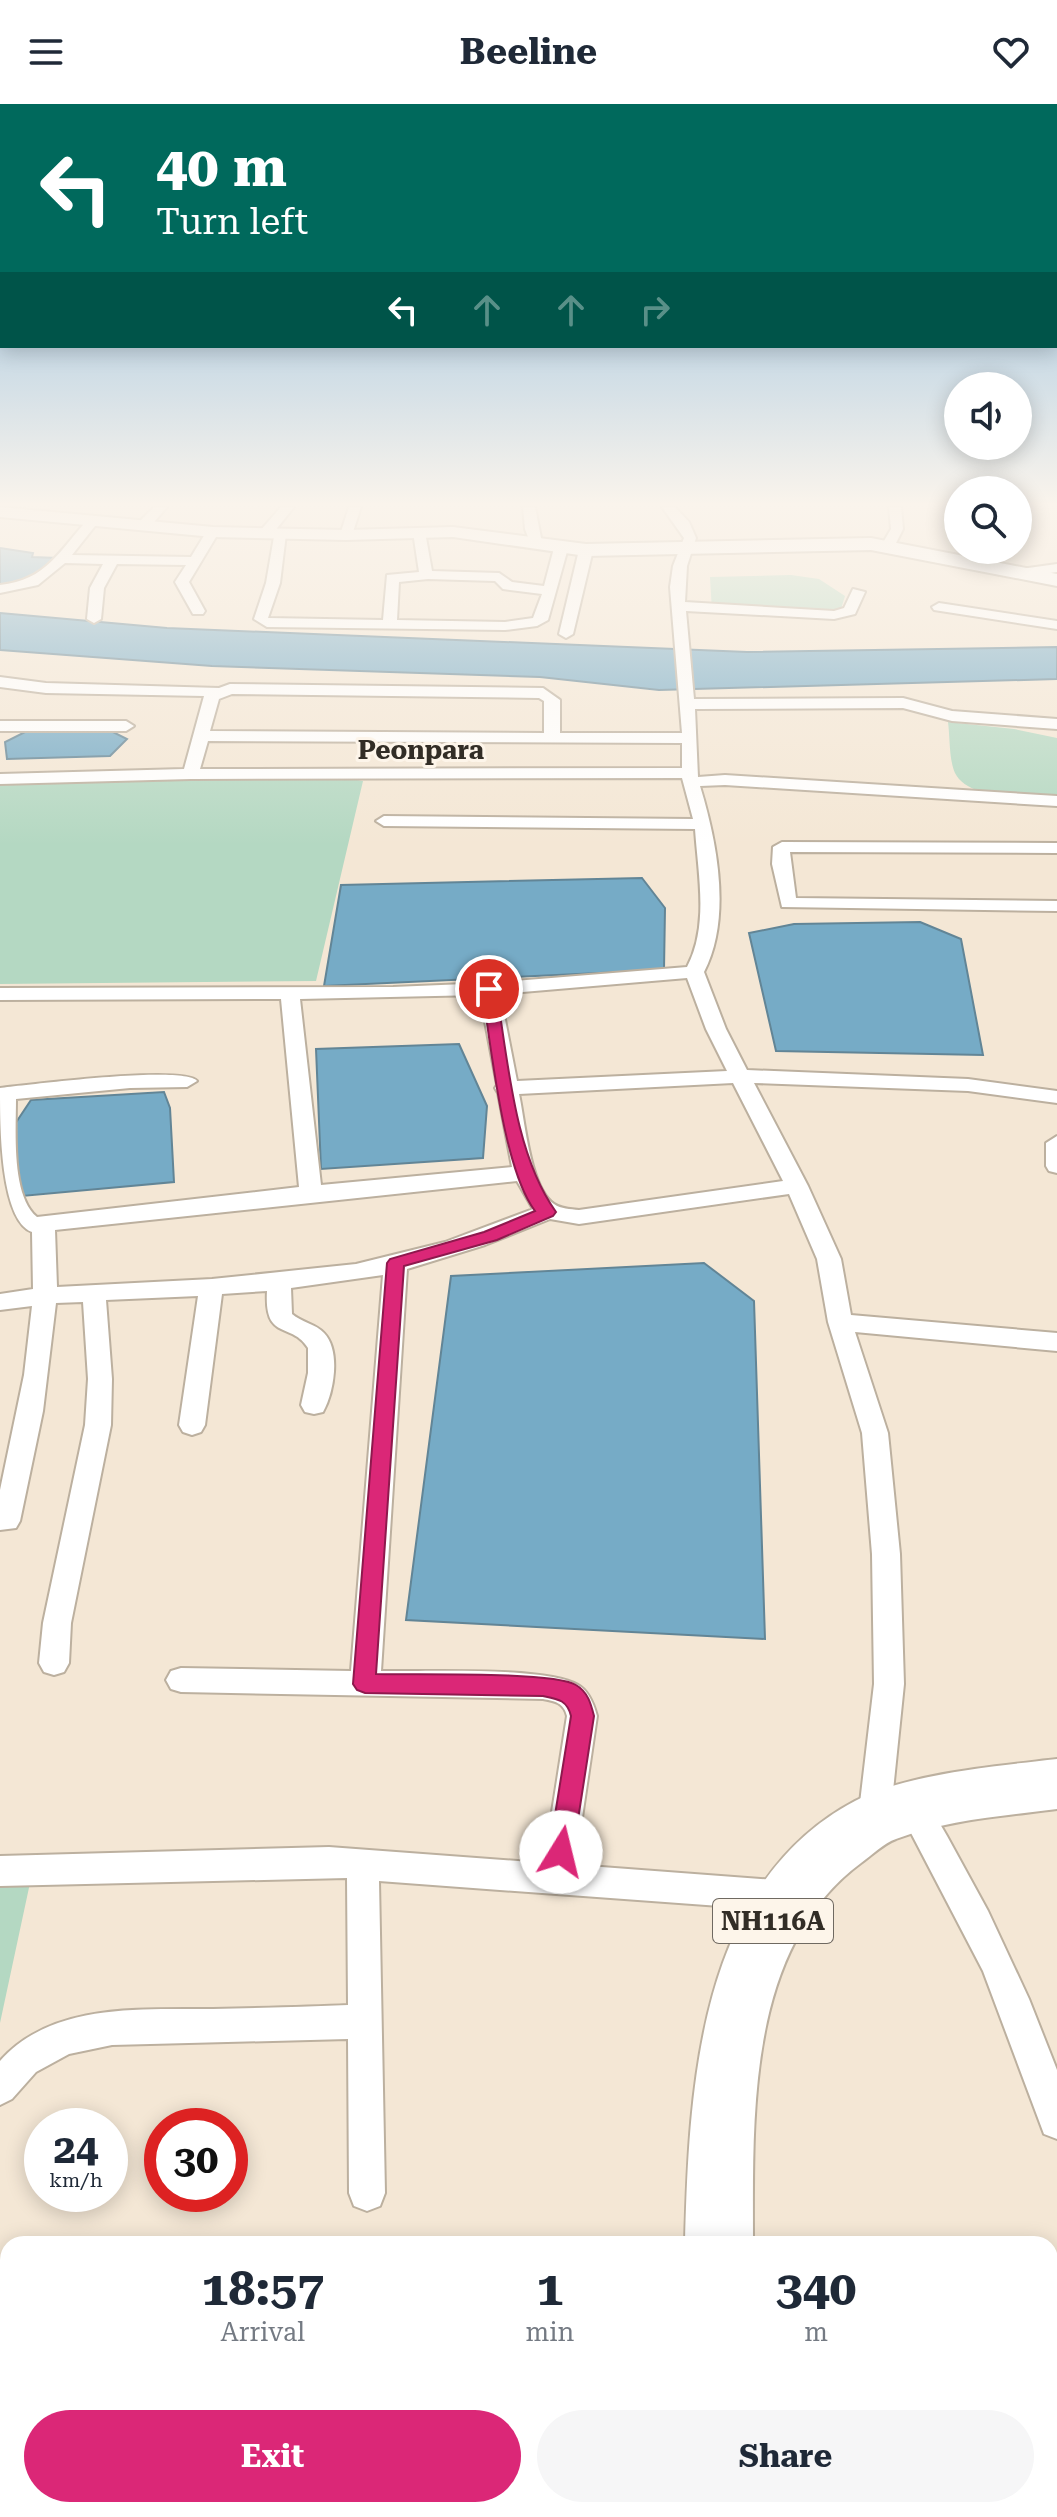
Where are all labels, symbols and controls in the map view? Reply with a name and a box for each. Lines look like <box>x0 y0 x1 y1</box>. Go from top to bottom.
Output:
icon: menu <box>24 30 68 74</box>
icon: heart <box>989 30 1033 74</box>
text: Beeline <box>460 31 597 73</box>
text: 40 m <box>156 134 287 200</box>
icon: left <box>24 136 128 240</box>
text: Turn left <box>156 201 308 243</box>
icon: left <box>381 288 425 332</box>
icon: ahead <box>465 288 509 332</box>
icon: ahead <box>549 288 593 332</box>
icon: right <box>633 288 677 332</box>
map controls <box>944 372 1032 564</box>
button: sound <box>944 372 1032 460</box>
button: search <box>944 476 1032 564</box>
district label: Peonpara <box>358 735 484 765</box>
pin <box>455 955 523 1023</box>
icon: arrive <box>467 967 511 1011</box>
position arrow <box>519 1810 603 1894</box>
road number: NH116A <box>713 1899 833 1943</box>
speed limit sign: 30 <box>144 2108 248 2212</box>
text: 24 <box>54 2126 98 2173</box>
text: km/h <box>49 2168 103 2192</box>
text: 18:57 <box>202 2261 324 2317</box>
text: 1 <box>536 2261 563 2317</box>
text: 340 <box>776 2261 856 2317</box>
text: Arrival <box>221 2317 305 2347</box>
text: min <box>526 2317 574 2347</box>
text: m <box>804 2317 828 2347</box>
button: Exit <box>24 2410 521 2502</box>
button: Share <box>537 2410 1034 2502</box>

